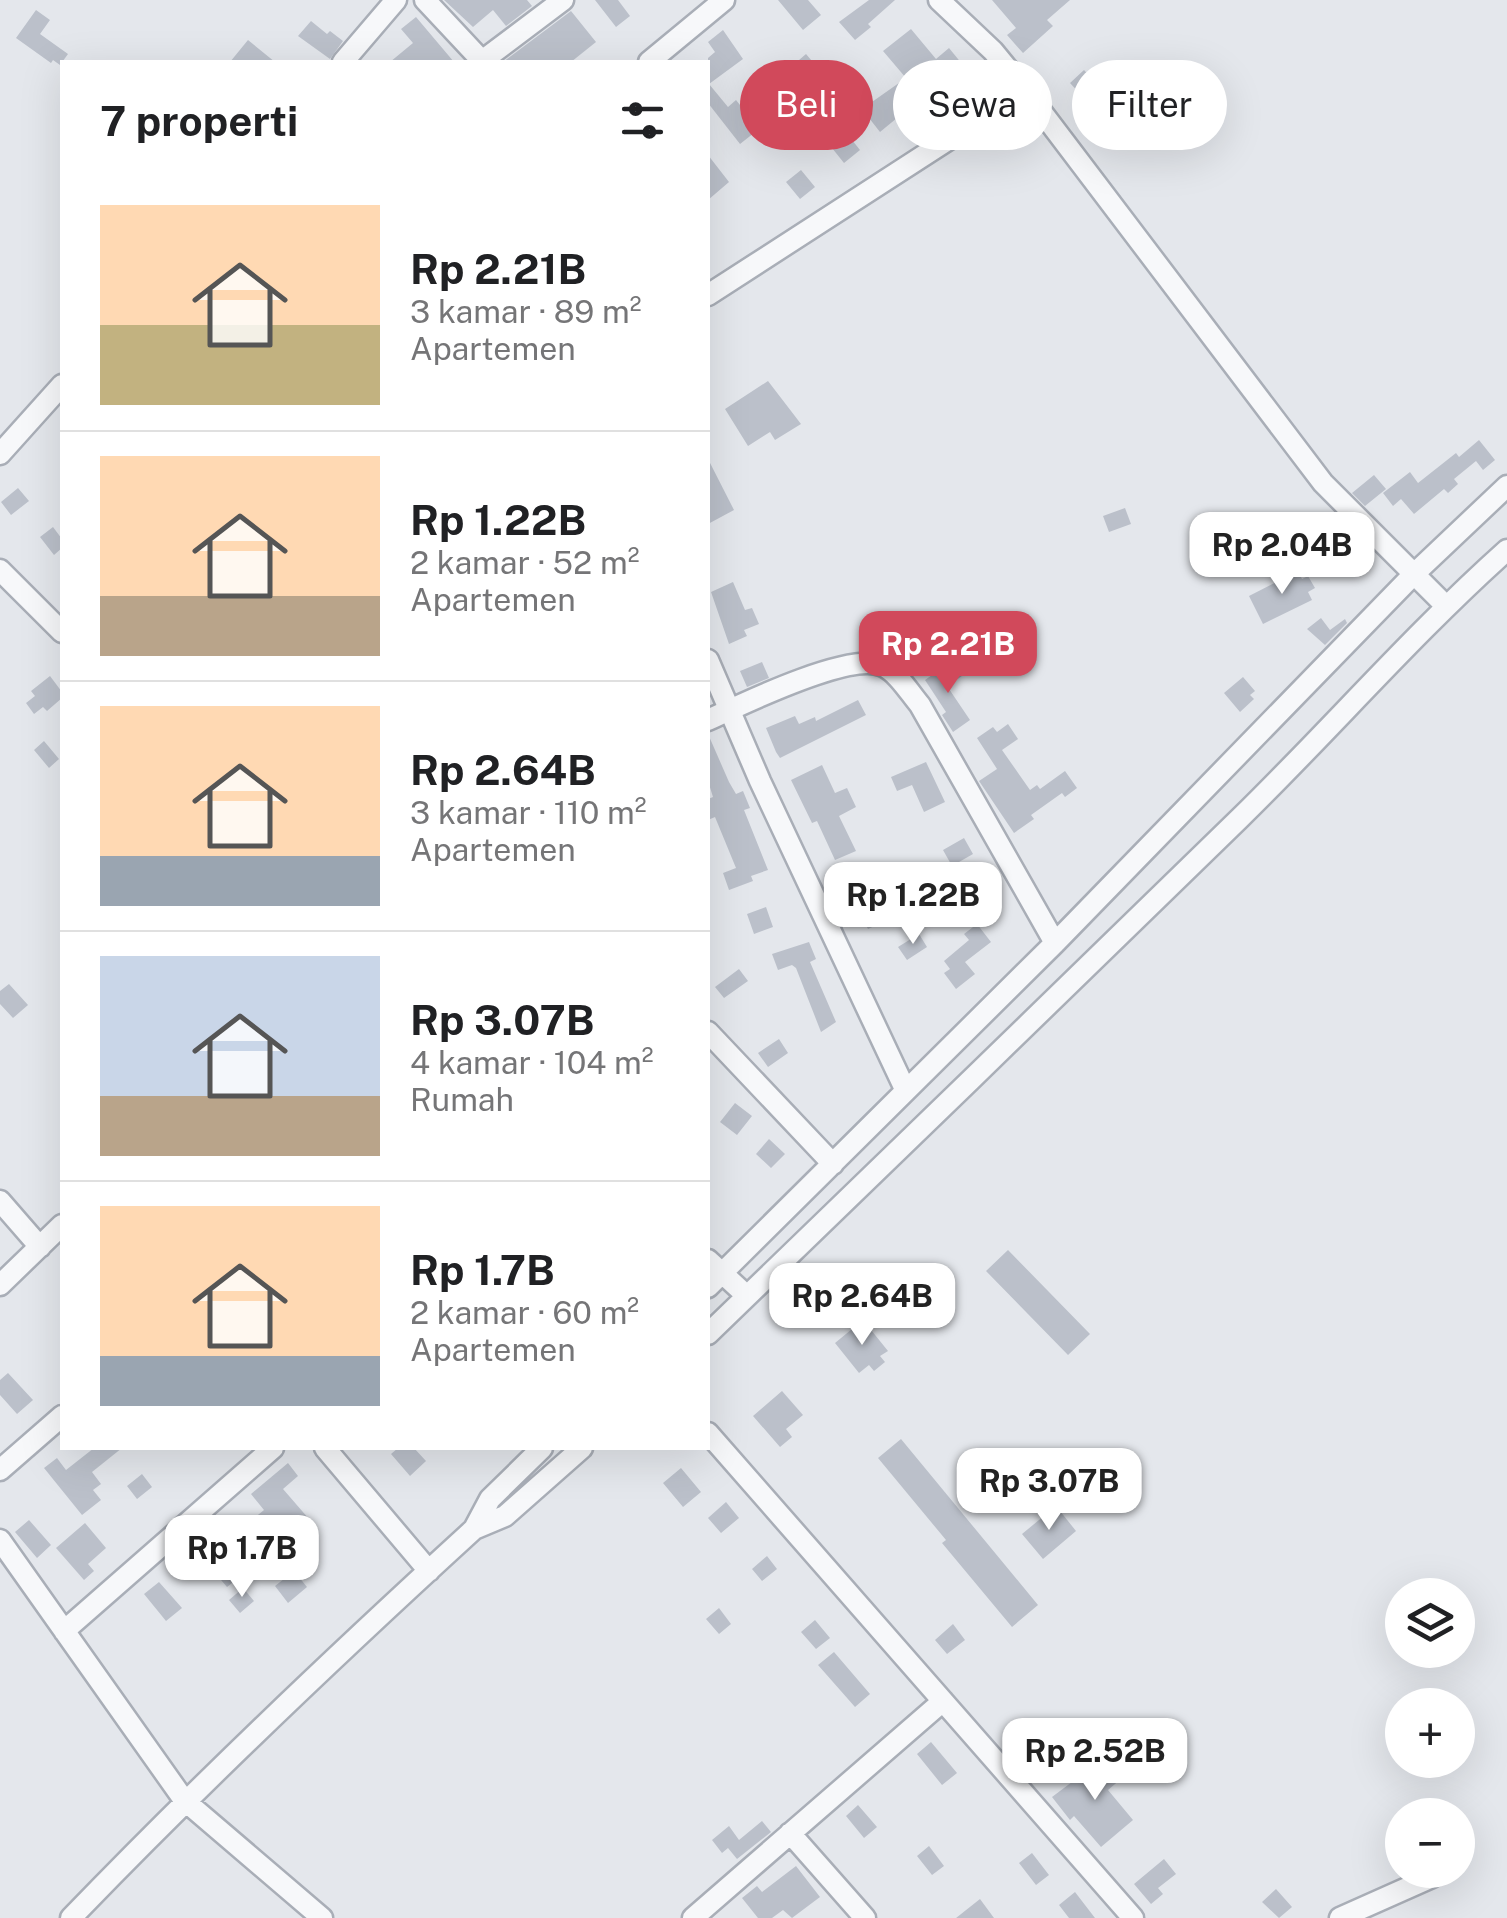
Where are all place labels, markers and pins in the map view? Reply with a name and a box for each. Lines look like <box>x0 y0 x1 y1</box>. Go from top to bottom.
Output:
pin: Rp 2.04B <box>1179 512 1385 597</box>
pin: Rp 2.21B <box>845 611 1051 696</box>
pin: Rp 1.22B <box>810 862 1016 947</box>
pin: Rp 2.64B <box>759 1263 965 1348</box>
pin: Rp 3.07B <box>946 1448 1152 1533</box>
pin: Rp 1.7B <box>150 1515 334 1600</box>
pin: Rp 2.52B <box>992 1718 1198 1803</box>

